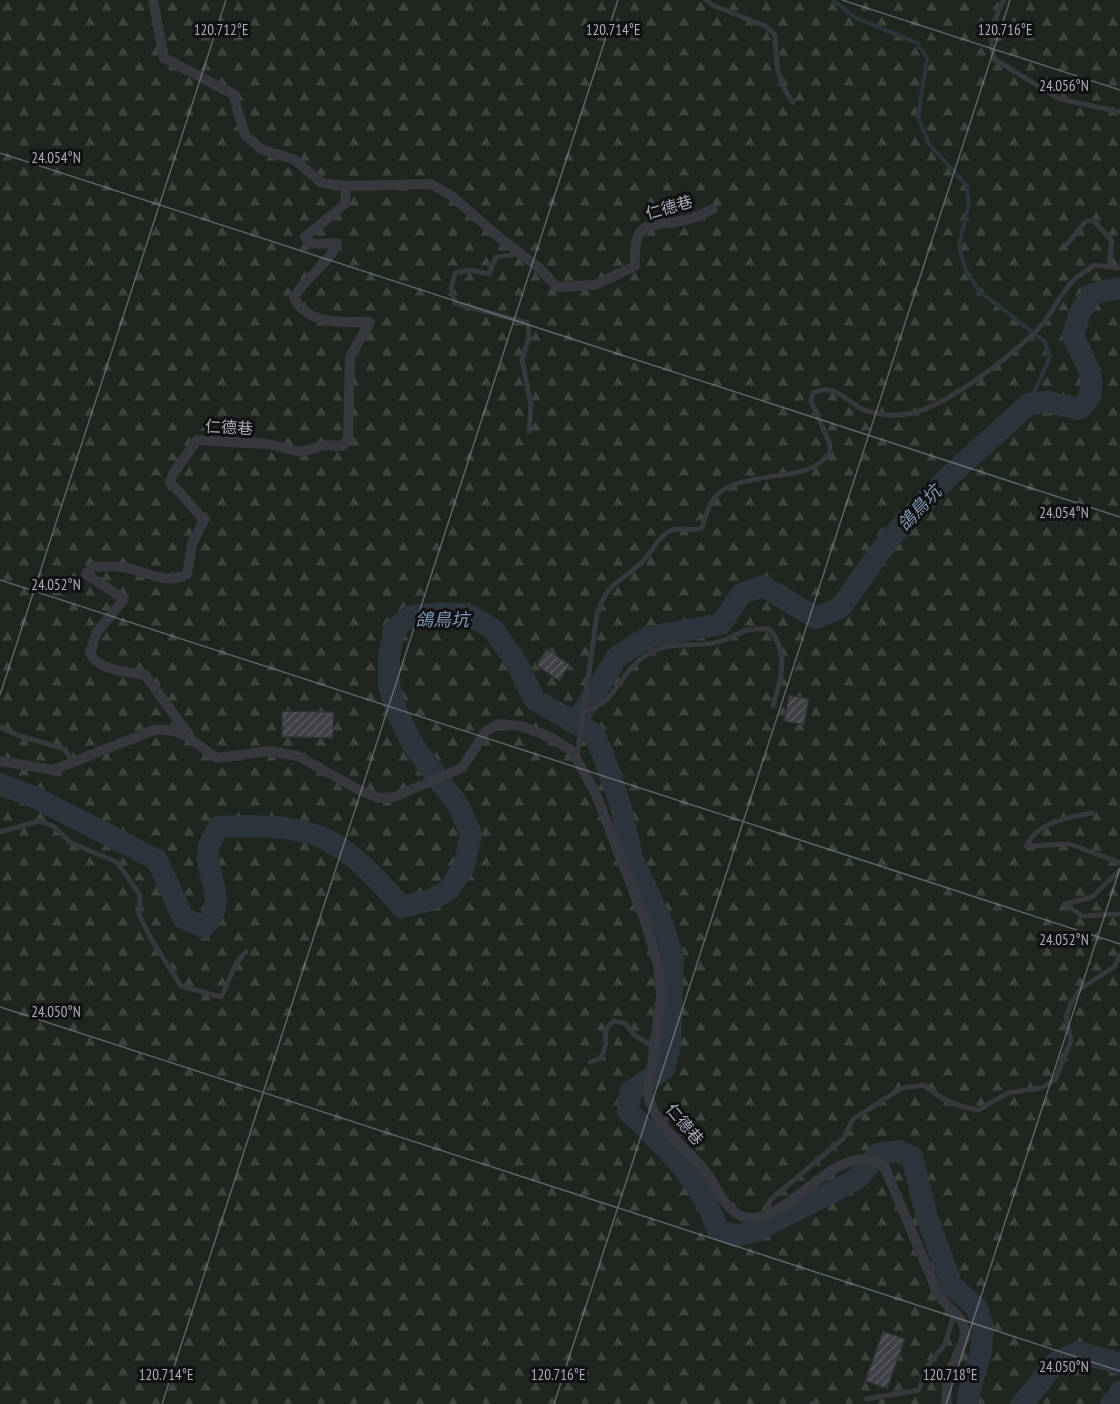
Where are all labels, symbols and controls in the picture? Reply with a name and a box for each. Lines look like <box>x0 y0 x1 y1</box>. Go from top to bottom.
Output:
text: 120.712°E <box>194 20 248 39</box>
text: 120.714°E <box>586 20 640 39</box>
text: 120.716°E <box>978 20 1032 39</box>
text: 24.056°N <box>1039 76 1089 95</box>
text: 24.054°N <box>31 148 81 167</box>
street label: 仁德巷 <box>643 191 695 223</box>
street label: 仁德巷 <box>205 416 253 438</box>
water label: 鴿鳥坑 <box>892 478 948 536</box>
text: 24.054°N <box>1039 503 1089 522</box>
text: 24.052°N <box>31 575 81 594</box>
water label: 鴿鳥坑 <box>415 608 472 631</box>
text: 24.052°N <box>1039 930 1089 949</box>
text: 24.050°N <box>31 1002 81 1021</box>
street label: 仁德巷 <box>662 1099 708 1149</box>
text: 24.050°N <box>1039 1357 1089 1376</box>
text: 120.714°E <box>139 1365 193 1384</box>
text: 120.716°E <box>531 1365 585 1384</box>
text: 120.718°E <box>923 1365 977 1384</box>

